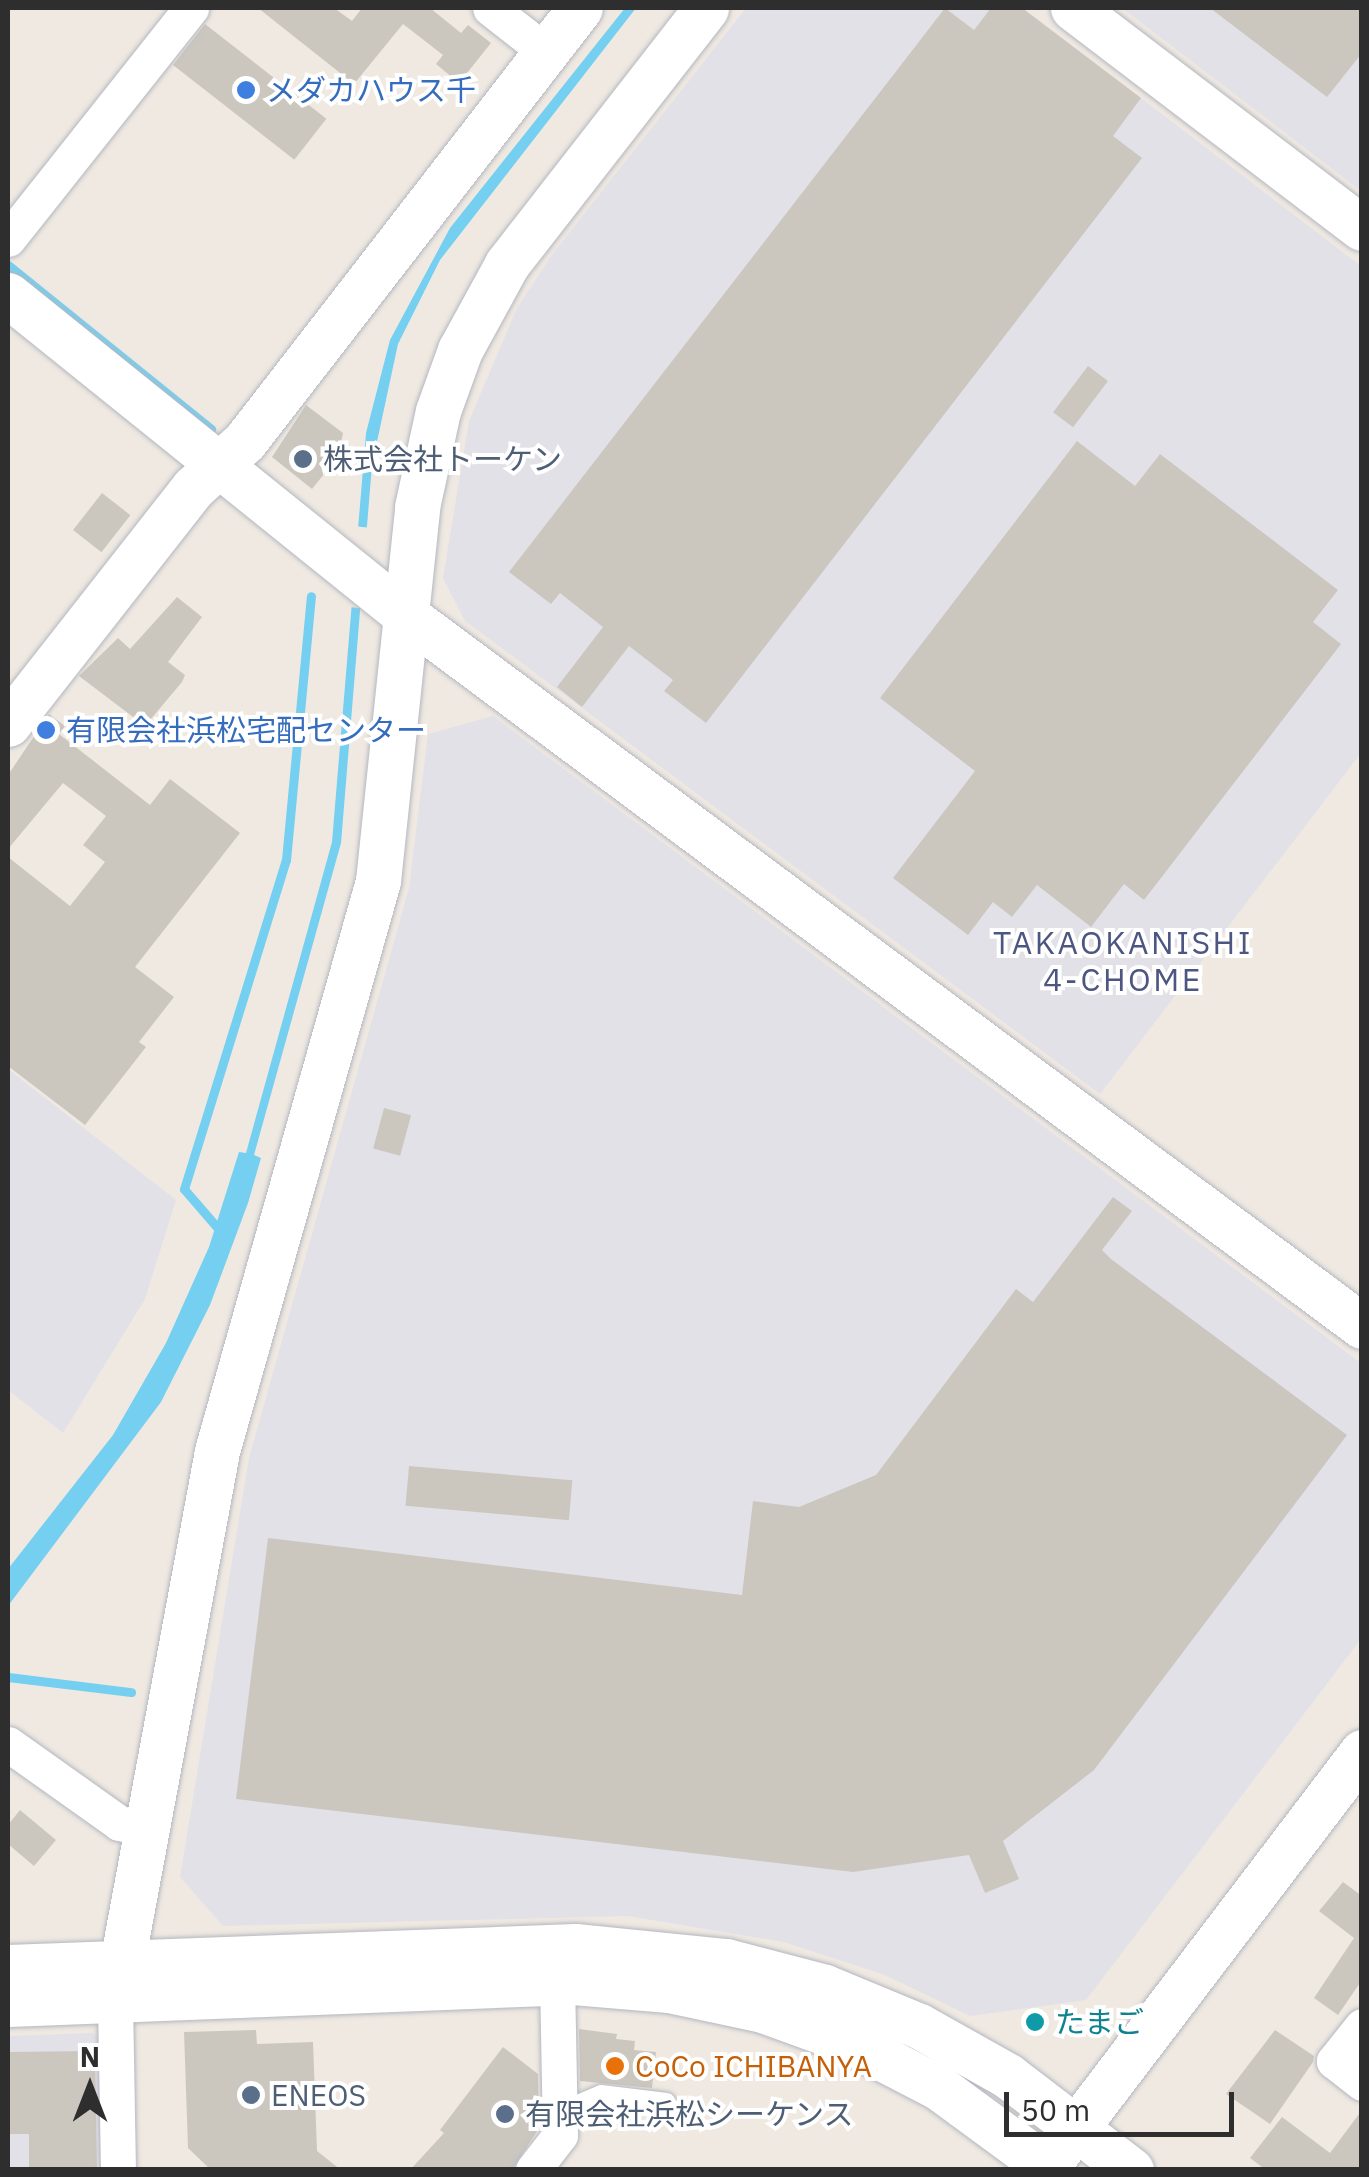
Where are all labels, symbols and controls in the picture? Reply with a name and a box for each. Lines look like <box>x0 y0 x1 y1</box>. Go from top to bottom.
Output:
place label: メダカハウス千 <box>266 72 476 108</box>
marker: メダカハウス千 <box>235 79 257 101</box>
place label: 株式会社トーケン <box>323 441 563 477</box>
marker: 株式会社トーケン <box>292 448 314 470</box>
place label: 有限会社浜松宅配センター <box>66 712 426 748</box>
marker: 有限会社浜松宅配センター <box>35 719 57 741</box>
district label: TAKAOKANISHI 4-CHOME <box>993 924 1253 999</box>
place label: たまご <box>1055 2004 1145 2040</box>
marker: たまご <box>1024 2011 1046 2033</box>
north arrow <box>40 2037 140 2137</box>
text: N <box>80 2038 100 2075</box>
place label: CoCo ICHIBANYA <box>635 2048 872 2084</box>
marker: CoCo ICHIBANYA <box>604 2055 626 2077</box>
scale bar <box>1009 2072 1239 2134</box>
place label: ENEOS <box>271 2077 366 2113</box>
marker: ENEOS <box>240 2084 262 2106</box>
text: 50 m <box>1021 2090 1090 2129</box>
place label: 有限会社浜松シーケンス <box>525 2096 855 2132</box>
marker: 有限会社浜松シーケンス <box>494 2103 516 2125</box>

